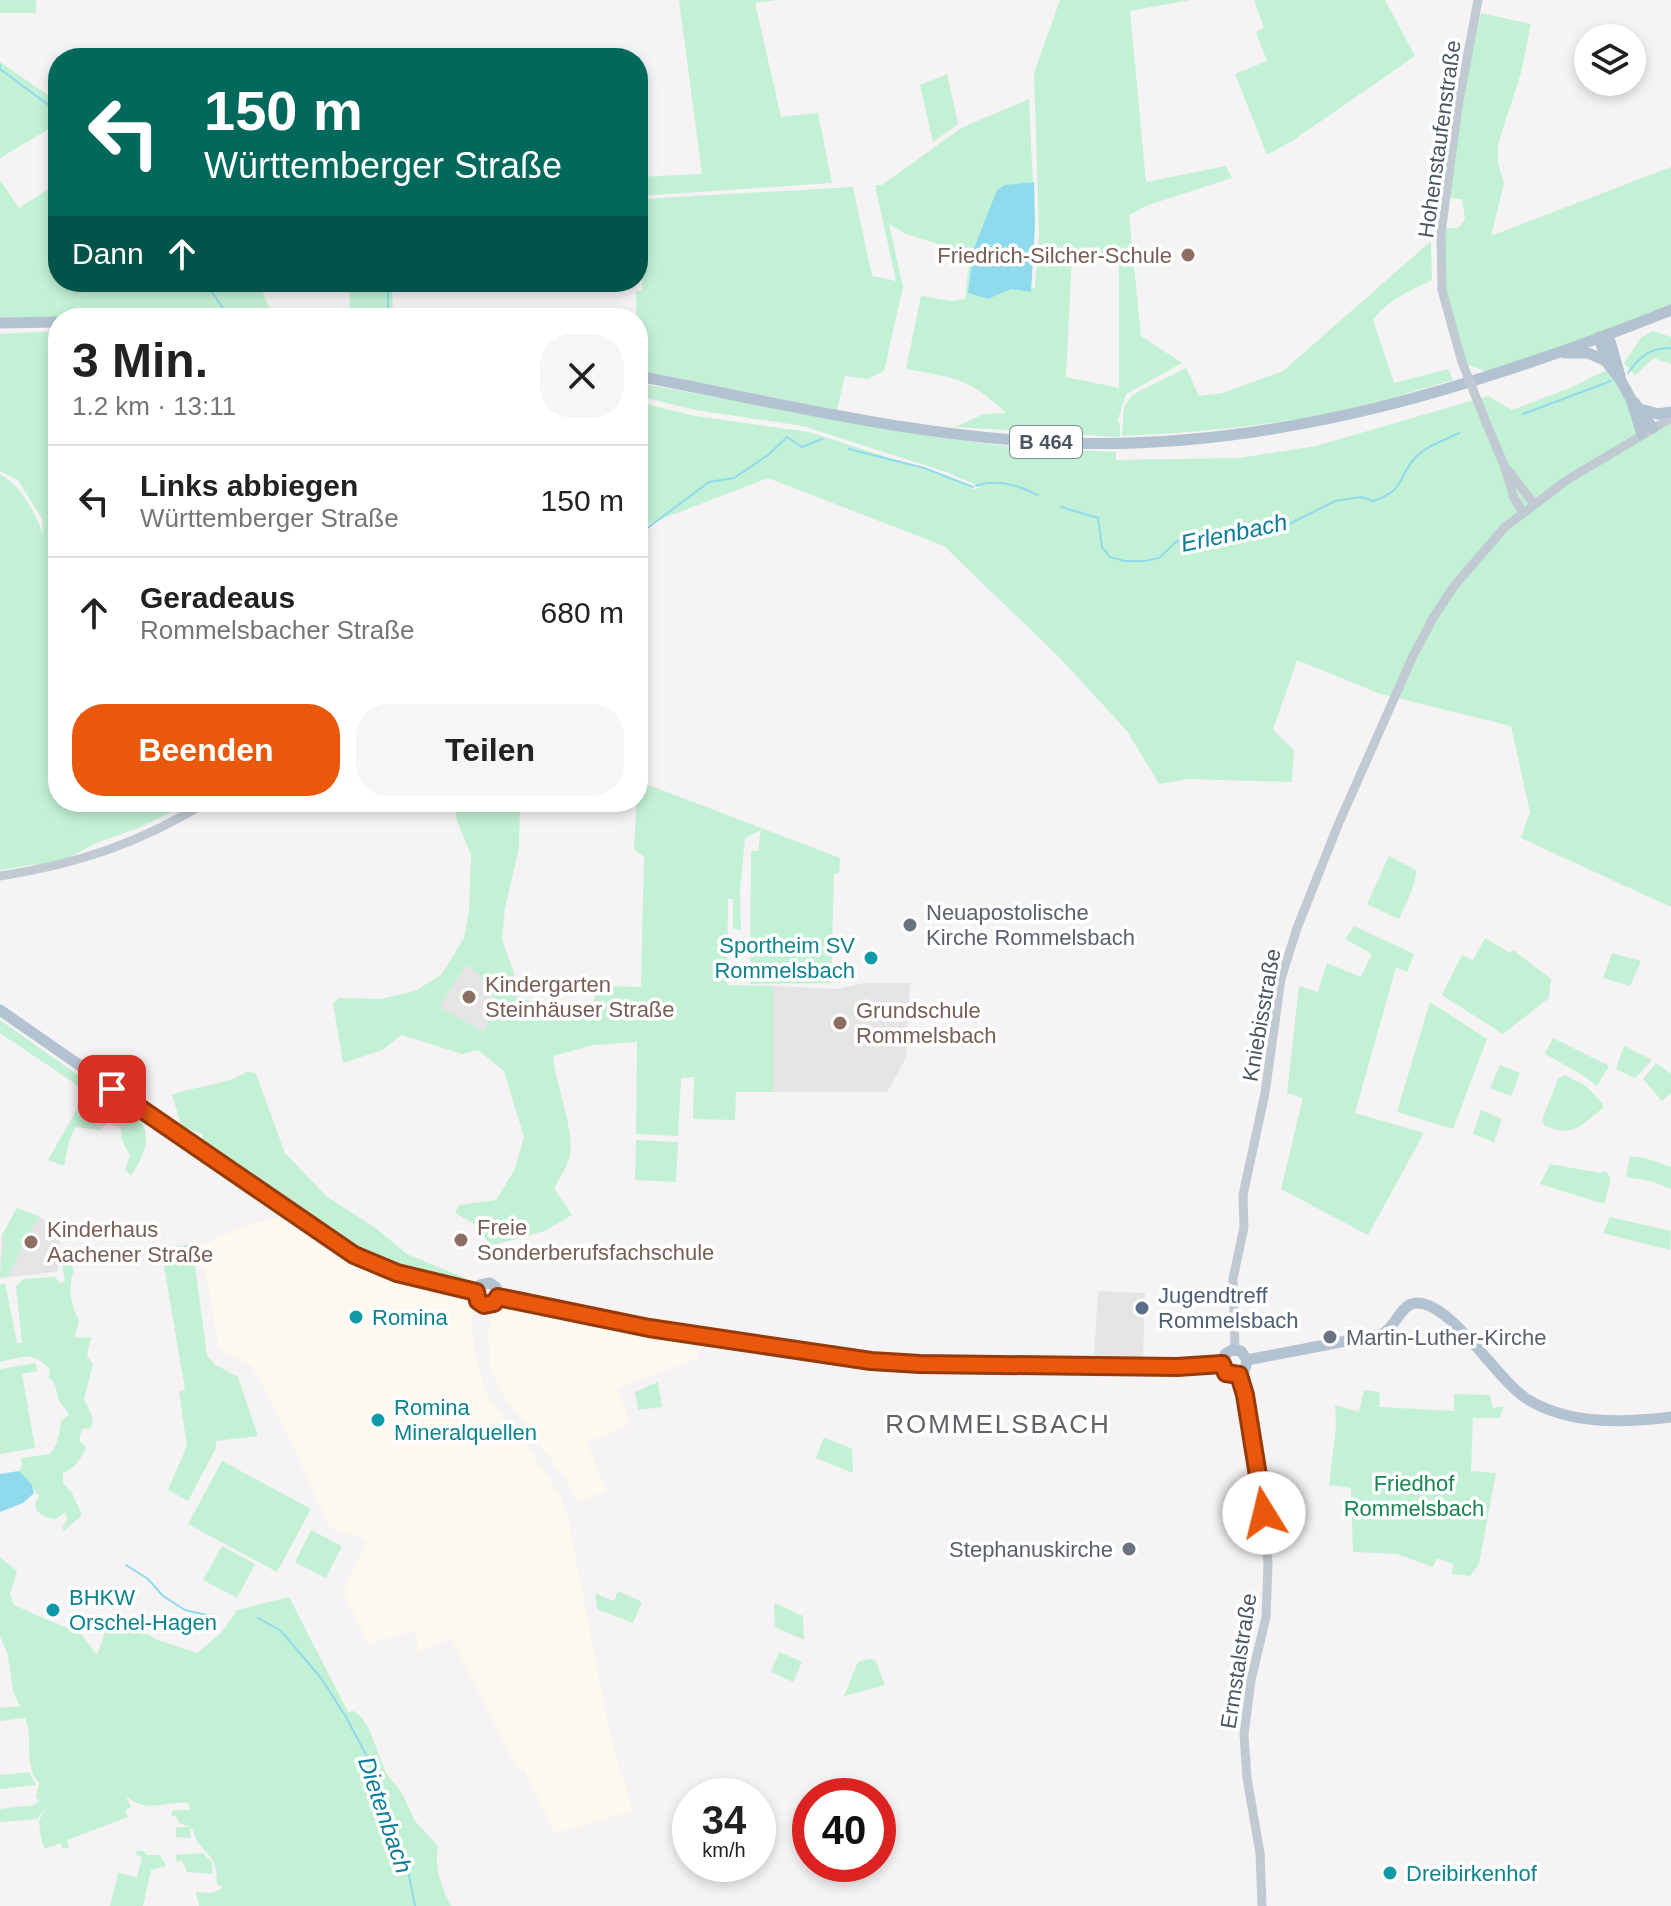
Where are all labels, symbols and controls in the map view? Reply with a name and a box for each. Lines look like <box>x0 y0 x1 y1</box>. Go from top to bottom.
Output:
map controls <box>1574 24 1646 96</box>
button: layers <box>1574 24 1646 96</box>
street label: Hohenstaufenstraße <box>1413 39 1466 240</box>
text: 150 m <box>204 79 363 142</box>
icon: left <box>72 80 176 184</box>
text: Württemberger Straße <box>204 145 562 186</box>
icon: ahead <box>160 232 204 276</box>
text: Dann <box>72 237 144 270</box>
place label: Friedrich-Silcher-Schule <box>937 243 1172 268</box>
marker: Friedrich-Silcher-Schule <box>1179 246 1197 264</box>
text: 3 Min. <box>72 334 208 387</box>
button: close <box>540 334 624 418</box>
text: 1.2 km · 13:11 <box>72 391 236 421</box>
road number: B 464 <box>1010 426 1082 458</box>
text: Links abbiegen <box>140 469 358 502</box>
icon: left <box>72 479 116 523</box>
text: 150 m <box>541 484 624 517</box>
text: Württemberger Straße <box>140 503 399 533</box>
water label: Erlenbach <box>1178 508 1290 557</box>
text: Geradeaus <box>140 581 295 614</box>
icon: ahead <box>72 591 116 635</box>
text: 680 m <box>541 596 624 629</box>
text: Rommelsbacher Straße <box>140 615 415 645</box>
button: Beenden <box>72 704 340 796</box>
button: Teilen <box>356 704 624 796</box>
place label: Neuapostolische Kirche Rommelsbach <box>926 900 1135 950</box>
marker: Neuapostolische Kirche Rommelsbach <box>901 916 919 934</box>
place label: Sportheim SV Rommelsbach <box>714 933 855 983</box>
street label: Kniebisstraße <box>1238 947 1285 1083</box>
marker: Sportheim SV Rommelsbach <box>862 949 880 967</box>
place label: Kindergarten Steinhäuser Straße <box>485 972 675 1022</box>
marker: Kindergarten Steinhäuser Straße <box>460 988 478 1006</box>
place label: Grundschule Rommelsbach <box>856 998 997 1048</box>
marker: Grundschule Rommelsbach <box>831 1014 849 1032</box>
pin <box>78 1055 146 1123</box>
icon: arrive <box>90 1067 134 1111</box>
place label: Freie Sonderberufsfachschule <box>477 1215 714 1265</box>
place label: Kinderhaus Aachener Straße <box>47 1217 213 1267</box>
marker: Freie Sonderberufsfachschule <box>452 1231 470 1249</box>
marker: Kinderhaus Aachener Straße <box>22 1233 40 1251</box>
place label: Jugendtreff Rommelsbach <box>1158 1283 1299 1333</box>
marker: Jugendtreff Rommelsbach <box>1133 1299 1151 1317</box>
place label: Romina <box>372 1305 449 1330</box>
marker: Romina <box>347 1308 365 1326</box>
place label: Martin-Luther-Kirche <box>1346 1325 1547 1350</box>
marker: Martin-Luther-Kirche <box>1321 1328 1339 1346</box>
place label: Romina Mineralquellen <box>394 1395 537 1445</box>
district label: ROMMELSBACH <box>885 1409 1111 1439</box>
marker: Romina Mineralquellen <box>369 1411 387 1429</box>
position arrow <box>1222 1471 1306 1555</box>
park label: Friedhof Rommelsbach <box>1344 1471 1484 1521</box>
place label: Stephanuskirche <box>949 1537 1113 1562</box>
marker: Stephanuskirche <box>1120 1540 1138 1558</box>
place label: BHKW Orschel-Hagen <box>69 1585 217 1635</box>
street label: Ermstalstraße <box>1215 1592 1262 1731</box>
marker: BHKW Orschel-Hagen <box>44 1601 62 1619</box>
water label: Dietenbach <box>353 1753 418 1877</box>
speed limit sign: 40 <box>792 1778 896 1882</box>
text: 34 <box>702 1798 746 1842</box>
text: km/h <box>702 1839 746 1861</box>
place label: Dreibirkenhof <box>1406 1861 1538 1886</box>
marker: Dreibirkenhof <box>1381 1864 1399 1882</box>

